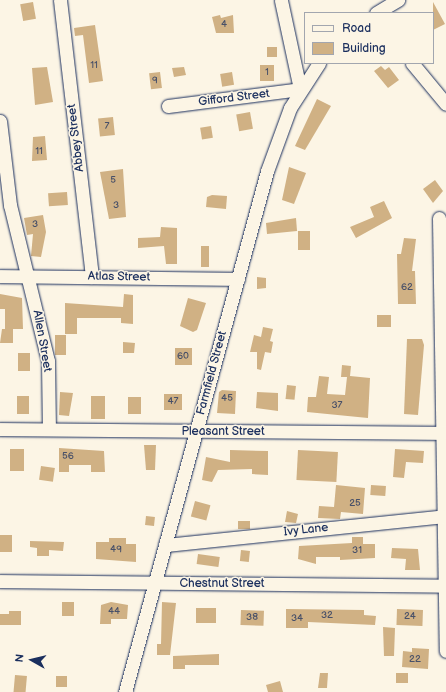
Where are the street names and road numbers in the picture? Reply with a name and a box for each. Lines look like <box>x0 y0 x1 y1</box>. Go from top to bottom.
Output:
street label: Gifford Street <box>197 86 271 110</box>
street label: Abbey Street <box>65 103 87 173</box>
street label: Atlas Street <box>88 269 150 285</box>
street label: Allen Street <box>29 309 55 373</box>
street label: Farmfield Street <box>194 329 230 417</box>
street label: Pleasant Street <box>181 425 265 439</box>
street label: Ivy Lane <box>283 520 329 540</box>
street label: Chestnut Street <box>179 577 265 591</box>

